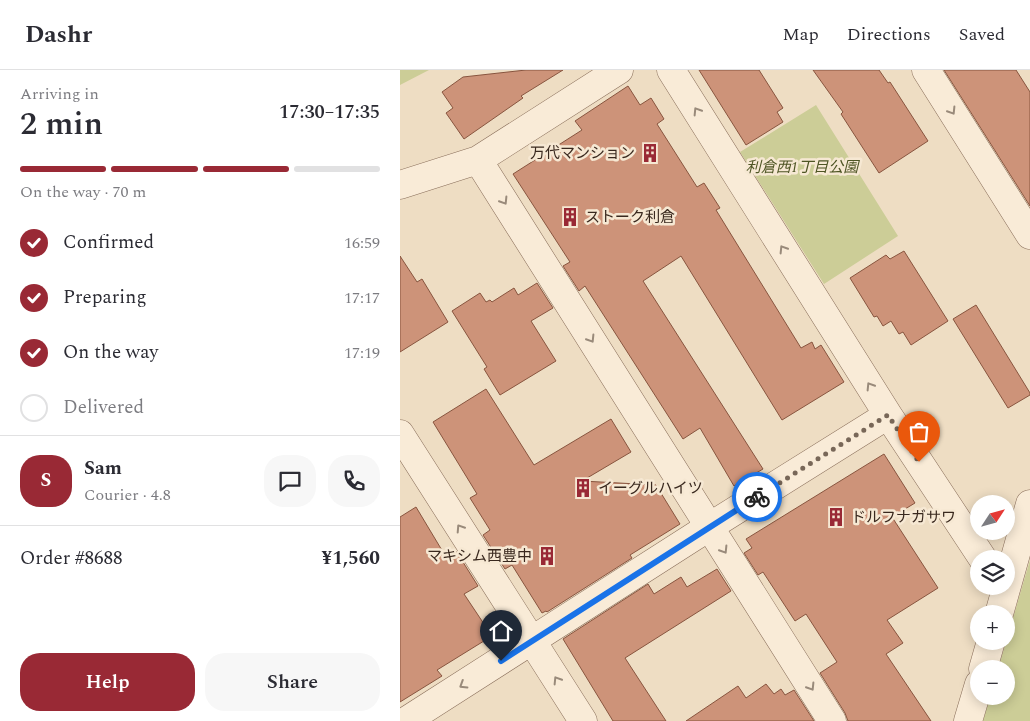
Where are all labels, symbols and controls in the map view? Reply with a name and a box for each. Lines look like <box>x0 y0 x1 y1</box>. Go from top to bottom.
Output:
text: Dashr <box>25 17 92 53</box>
text: Map <box>783 21 819 48</box>
text: Directions <box>847 21 931 48</box>
text: Saved <box>959 21 1005 48</box>
text: Arriving in <box>20 82 99 106</box>
text: 17:30–17:35 <box>279 98 380 127</box>
text: 2 min <box>20 100 103 149</box>
one-way arrow <box>945 106 955 115</box>
one-way arrow <box>693 107 703 116</box>
place label: 万代マンション <box>530 142 635 165</box>
building icon: 万代マンション <box>639 142 661 164</box>
park label: 利倉西1丁目公園 <box>746 156 860 179</box>
text: On the way · 70 m <box>20 180 146 204</box>
one-way arrow <box>497 196 507 205</box>
building icon: ストーク利倉 <box>559 206 581 228</box>
place label: ストーク利倉 <box>585 206 675 229</box>
text: Confirmed <box>63 228 154 257</box>
icon: check <box>20 229 48 257</box>
text: 16:59 <box>344 231 380 255</box>
one-way arrow <box>780 245 790 254</box>
text: Preparing <box>63 283 147 312</box>
icon: check <box>20 284 48 312</box>
text: 17:17 <box>344 286 380 310</box>
one-way arrow <box>584 333 594 342</box>
text: On the way <box>63 338 159 367</box>
icon: check <box>20 339 48 367</box>
text: 17:19 <box>344 341 380 365</box>
one-way arrow <box>867 382 876 392</box>
text: Delivered <box>63 393 144 422</box>
pin <box>898 411 940 462</box>
icon: bag <box>905 418 933 446</box>
text: Sam <box>84 454 122 483</box>
button: chat <box>264 455 316 507</box>
button: phone <box>328 455 380 507</box>
text: S <box>41 466 51 495</box>
courier <box>732 472 782 522</box>
building icon: イーグルハイツ <box>572 477 594 499</box>
place label: イーグルハイツ <box>598 477 703 500</box>
text: Courier · 4.8 <box>84 483 171 507</box>
icon: bike <box>743 483 771 511</box>
north arrow <box>970 495 1015 540</box>
map controls <box>970 495 1015 705</box>
building icon: ドルフナガサワ <box>825 506 847 528</box>
place label: ドルフナガサワ <box>851 506 956 529</box>
one-way arrow <box>457 524 466 534</box>
text: Order #8688 <box>20 544 123 573</box>
text: ¥1,560 <box>322 544 380 573</box>
one-way arrow <box>718 544 727 554</box>
place label: マキシム西豊中 <box>427 545 532 568</box>
building icon: マキシム西豊中 <box>536 545 558 567</box>
button: layers <box>970 550 1015 595</box>
button: + <box>970 605 1015 650</box>
pin <box>480 610 522 661</box>
icon: home <box>487 617 515 645</box>
button: Help <box>20 653 195 711</box>
button: Share <box>205 653 380 711</box>
button: − <box>970 660 1015 705</box>
one-way arrow <box>554 676 563 685</box>
one-way arrow <box>459 678 468 688</box>
one-way arrow <box>805 682 814 691</box>

